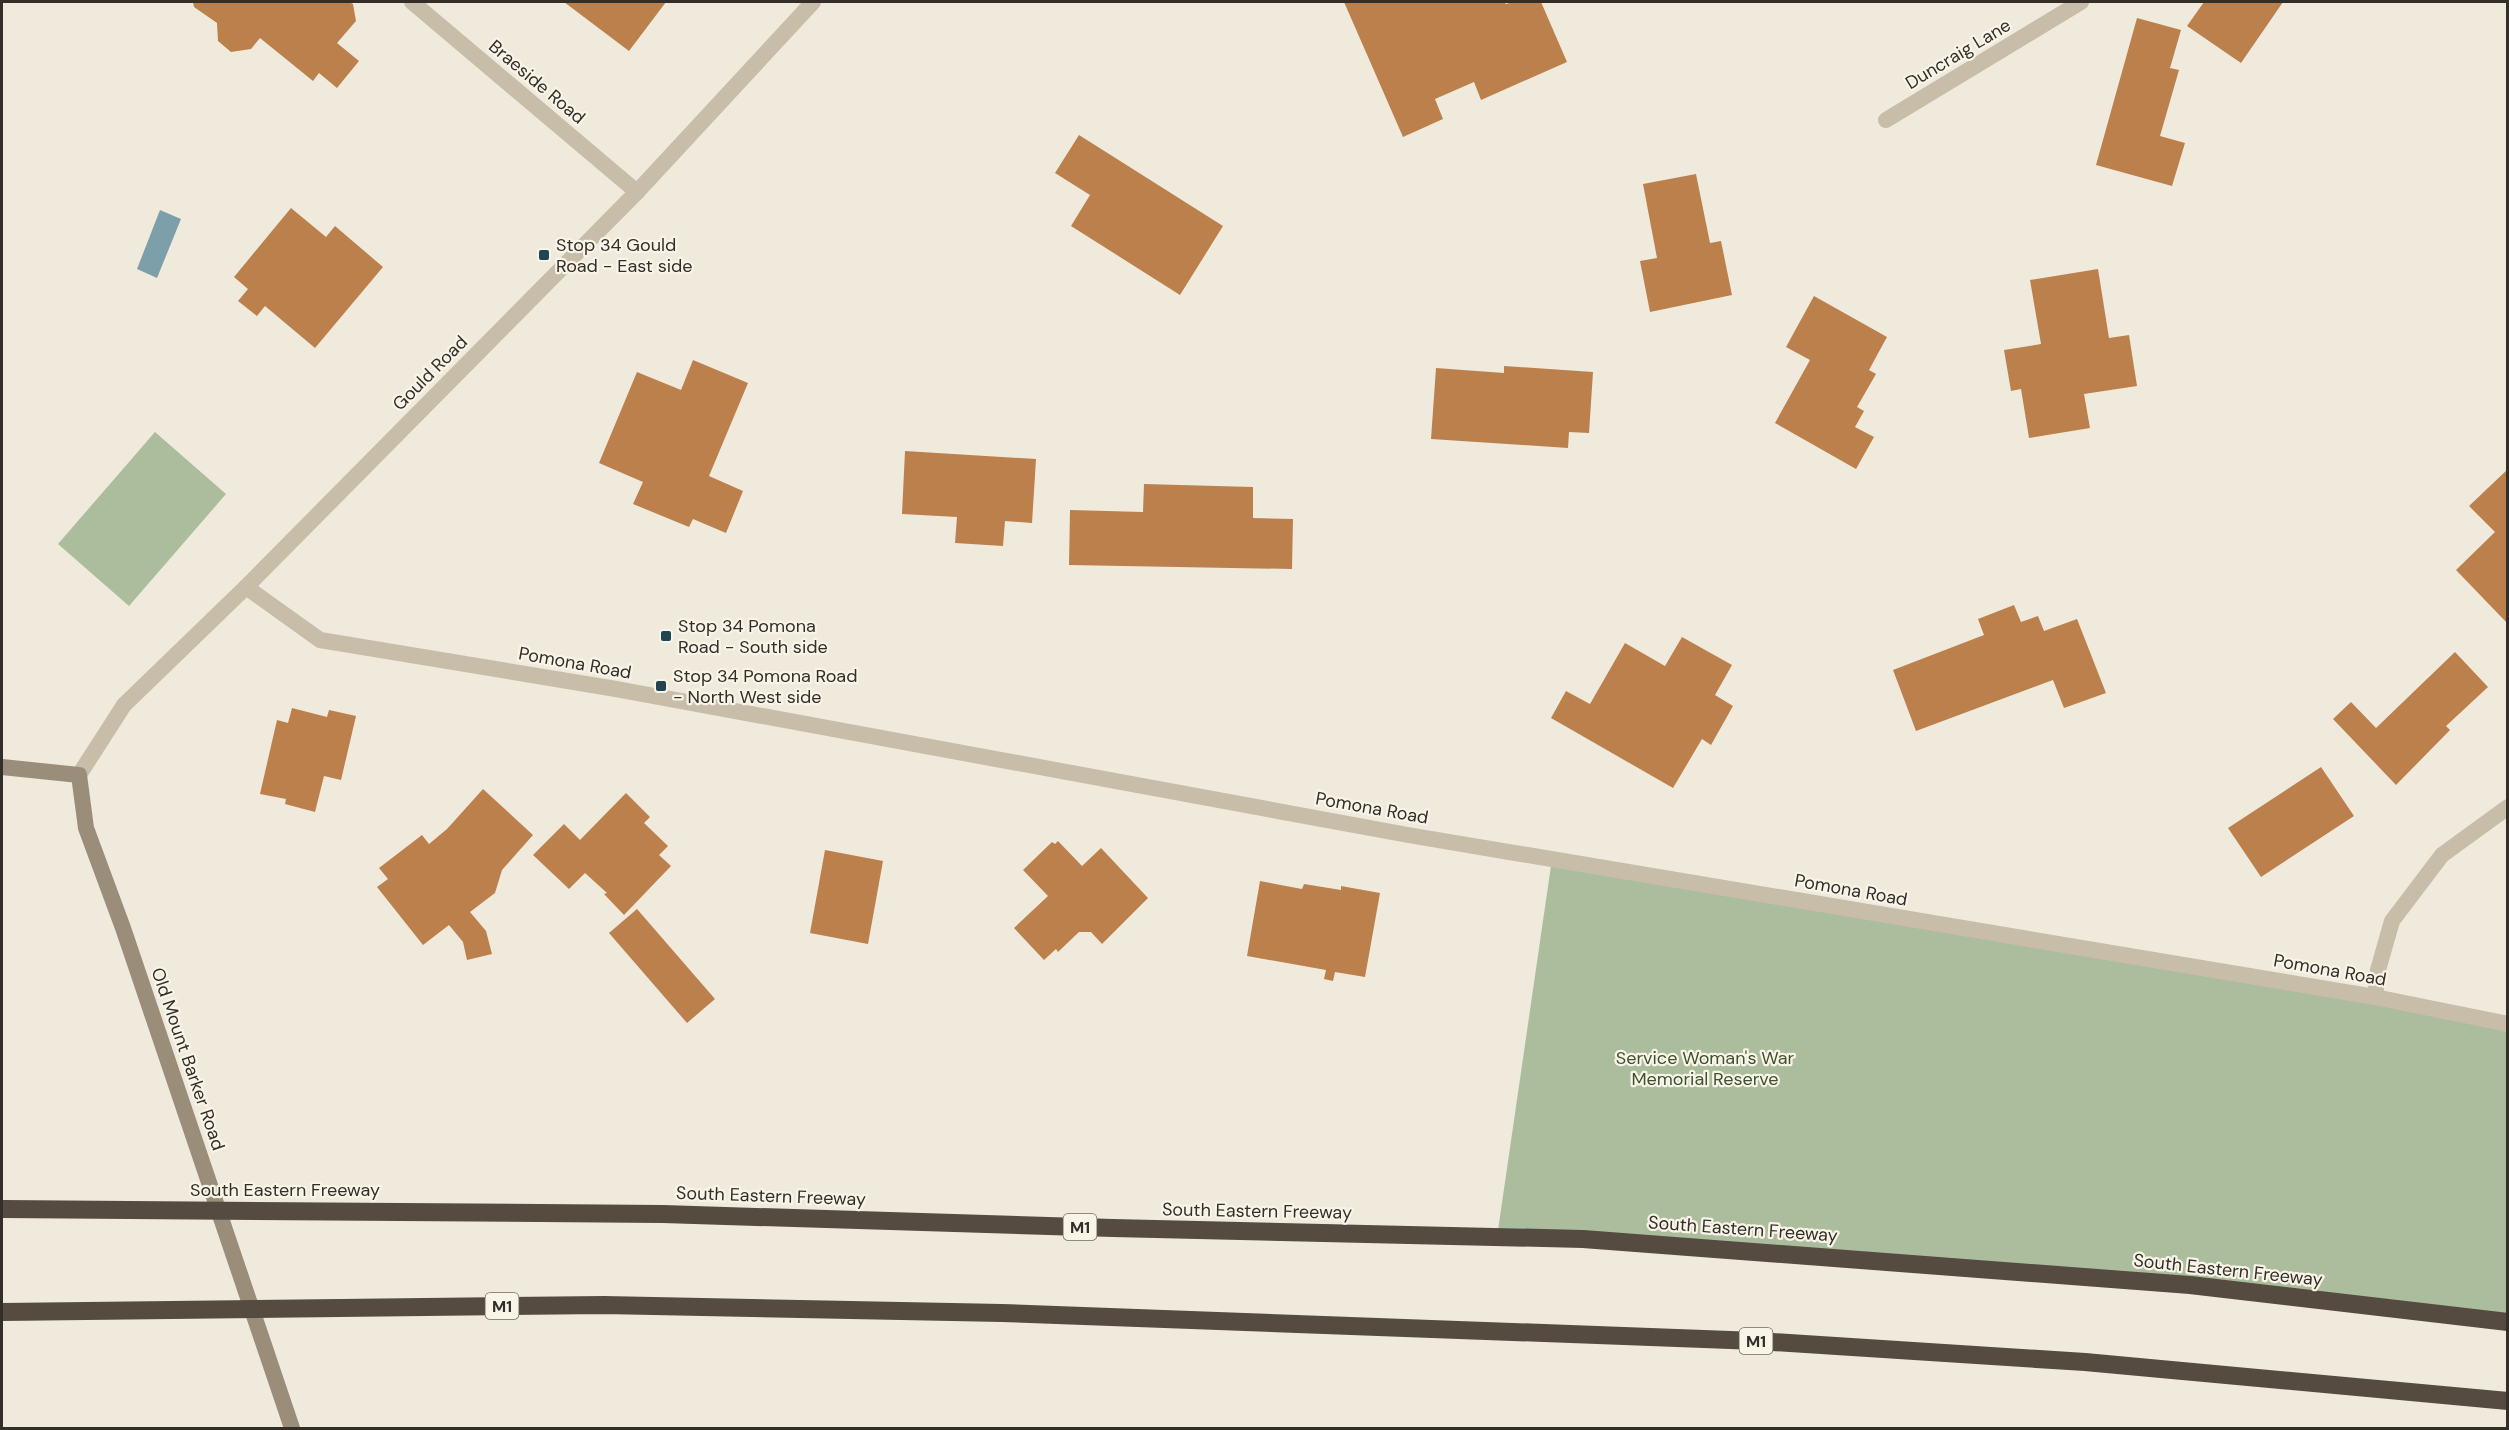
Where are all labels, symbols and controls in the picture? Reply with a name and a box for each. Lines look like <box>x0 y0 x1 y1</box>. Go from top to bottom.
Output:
street label: Duncraig Lane <box>1901 13 2015 95</box>
street label: Braeside Road <box>484 35 590 129</box>
place label: Stop 34 Gould Road - East side <box>556 233 693 278</box>
marker: Stop 34 Gould Road - East side <box>537 248 551 262</box>
street label: Gould Road <box>387 330 473 416</box>
place label: Stop 34 Pomona Road - South side <box>678 614 828 659</box>
marker: Stop 34 Pomona Road - South side <box>659 629 673 643</box>
street label: Pomona Road <box>517 641 633 685</box>
place label: Stop 34 Pomona Road - North West side <box>673 664 857 709</box>
marker: Stop 34 Pomona Road - North West side <box>654 679 668 693</box>
street label: Pomona Road <box>1314 786 1430 830</box>
street label: Pomona Road <box>1793 868 1909 912</box>
street label: Pomona Road <box>2272 948 2388 992</box>
street label: Old Mount Barker Road <box>145 964 231 1154</box>
park label: Service Woman's War Memorial Reserve <box>1616 1046 1795 1091</box>
street label: South Eastern Freeway <box>190 1178 380 1202</box>
street label: South Eastern Freeway <box>676 1181 866 1211</box>
street label: South Eastern Freeway <box>1162 1197 1352 1225</box>
street label: South Eastern Freeway <box>1647 1210 1839 1248</box>
road number: M1 <box>1064 1214 1096 1240</box>
street label: South Eastern Freeway <box>2132 1248 2324 1292</box>
road number: M1 <box>486 1293 518 1319</box>
road number: M1 <box>1740 1328 1772 1354</box>

